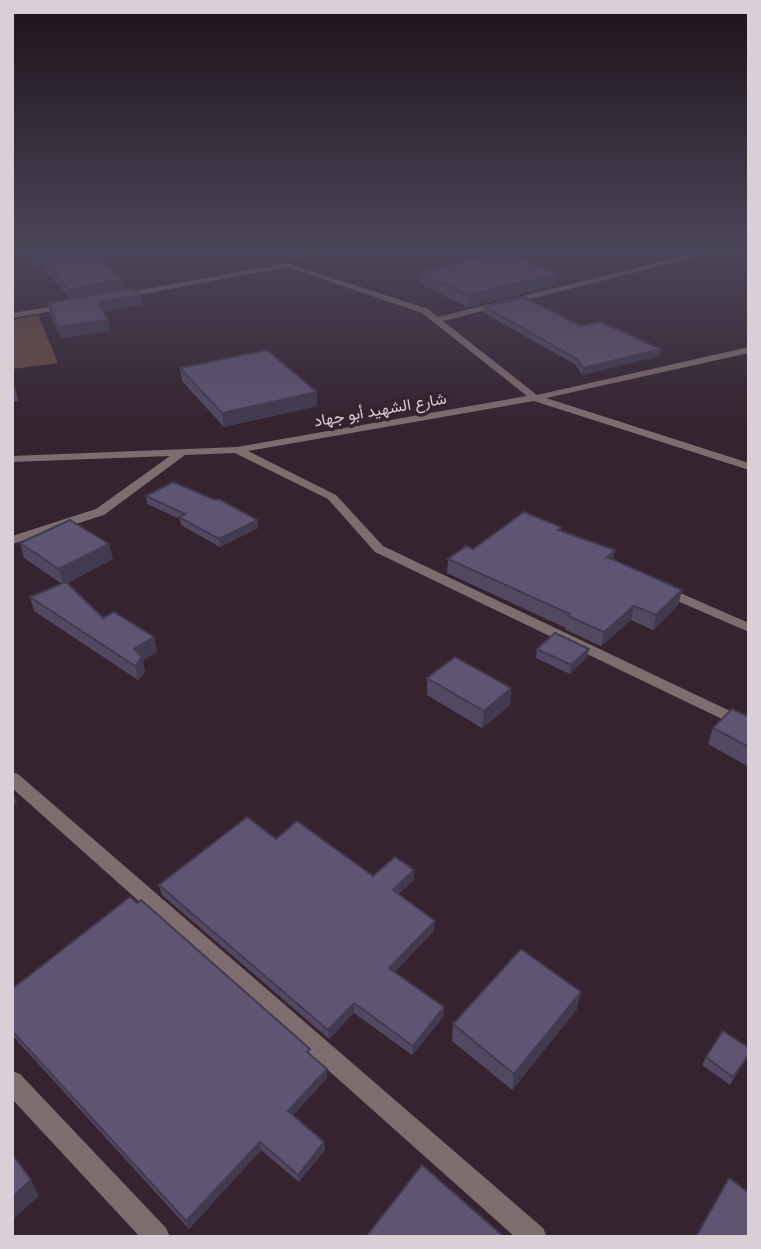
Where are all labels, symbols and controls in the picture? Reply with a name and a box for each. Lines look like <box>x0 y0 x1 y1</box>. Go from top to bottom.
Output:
street label: شارع الشهيد أبو جهاد <box>312 388 448 432</box>

